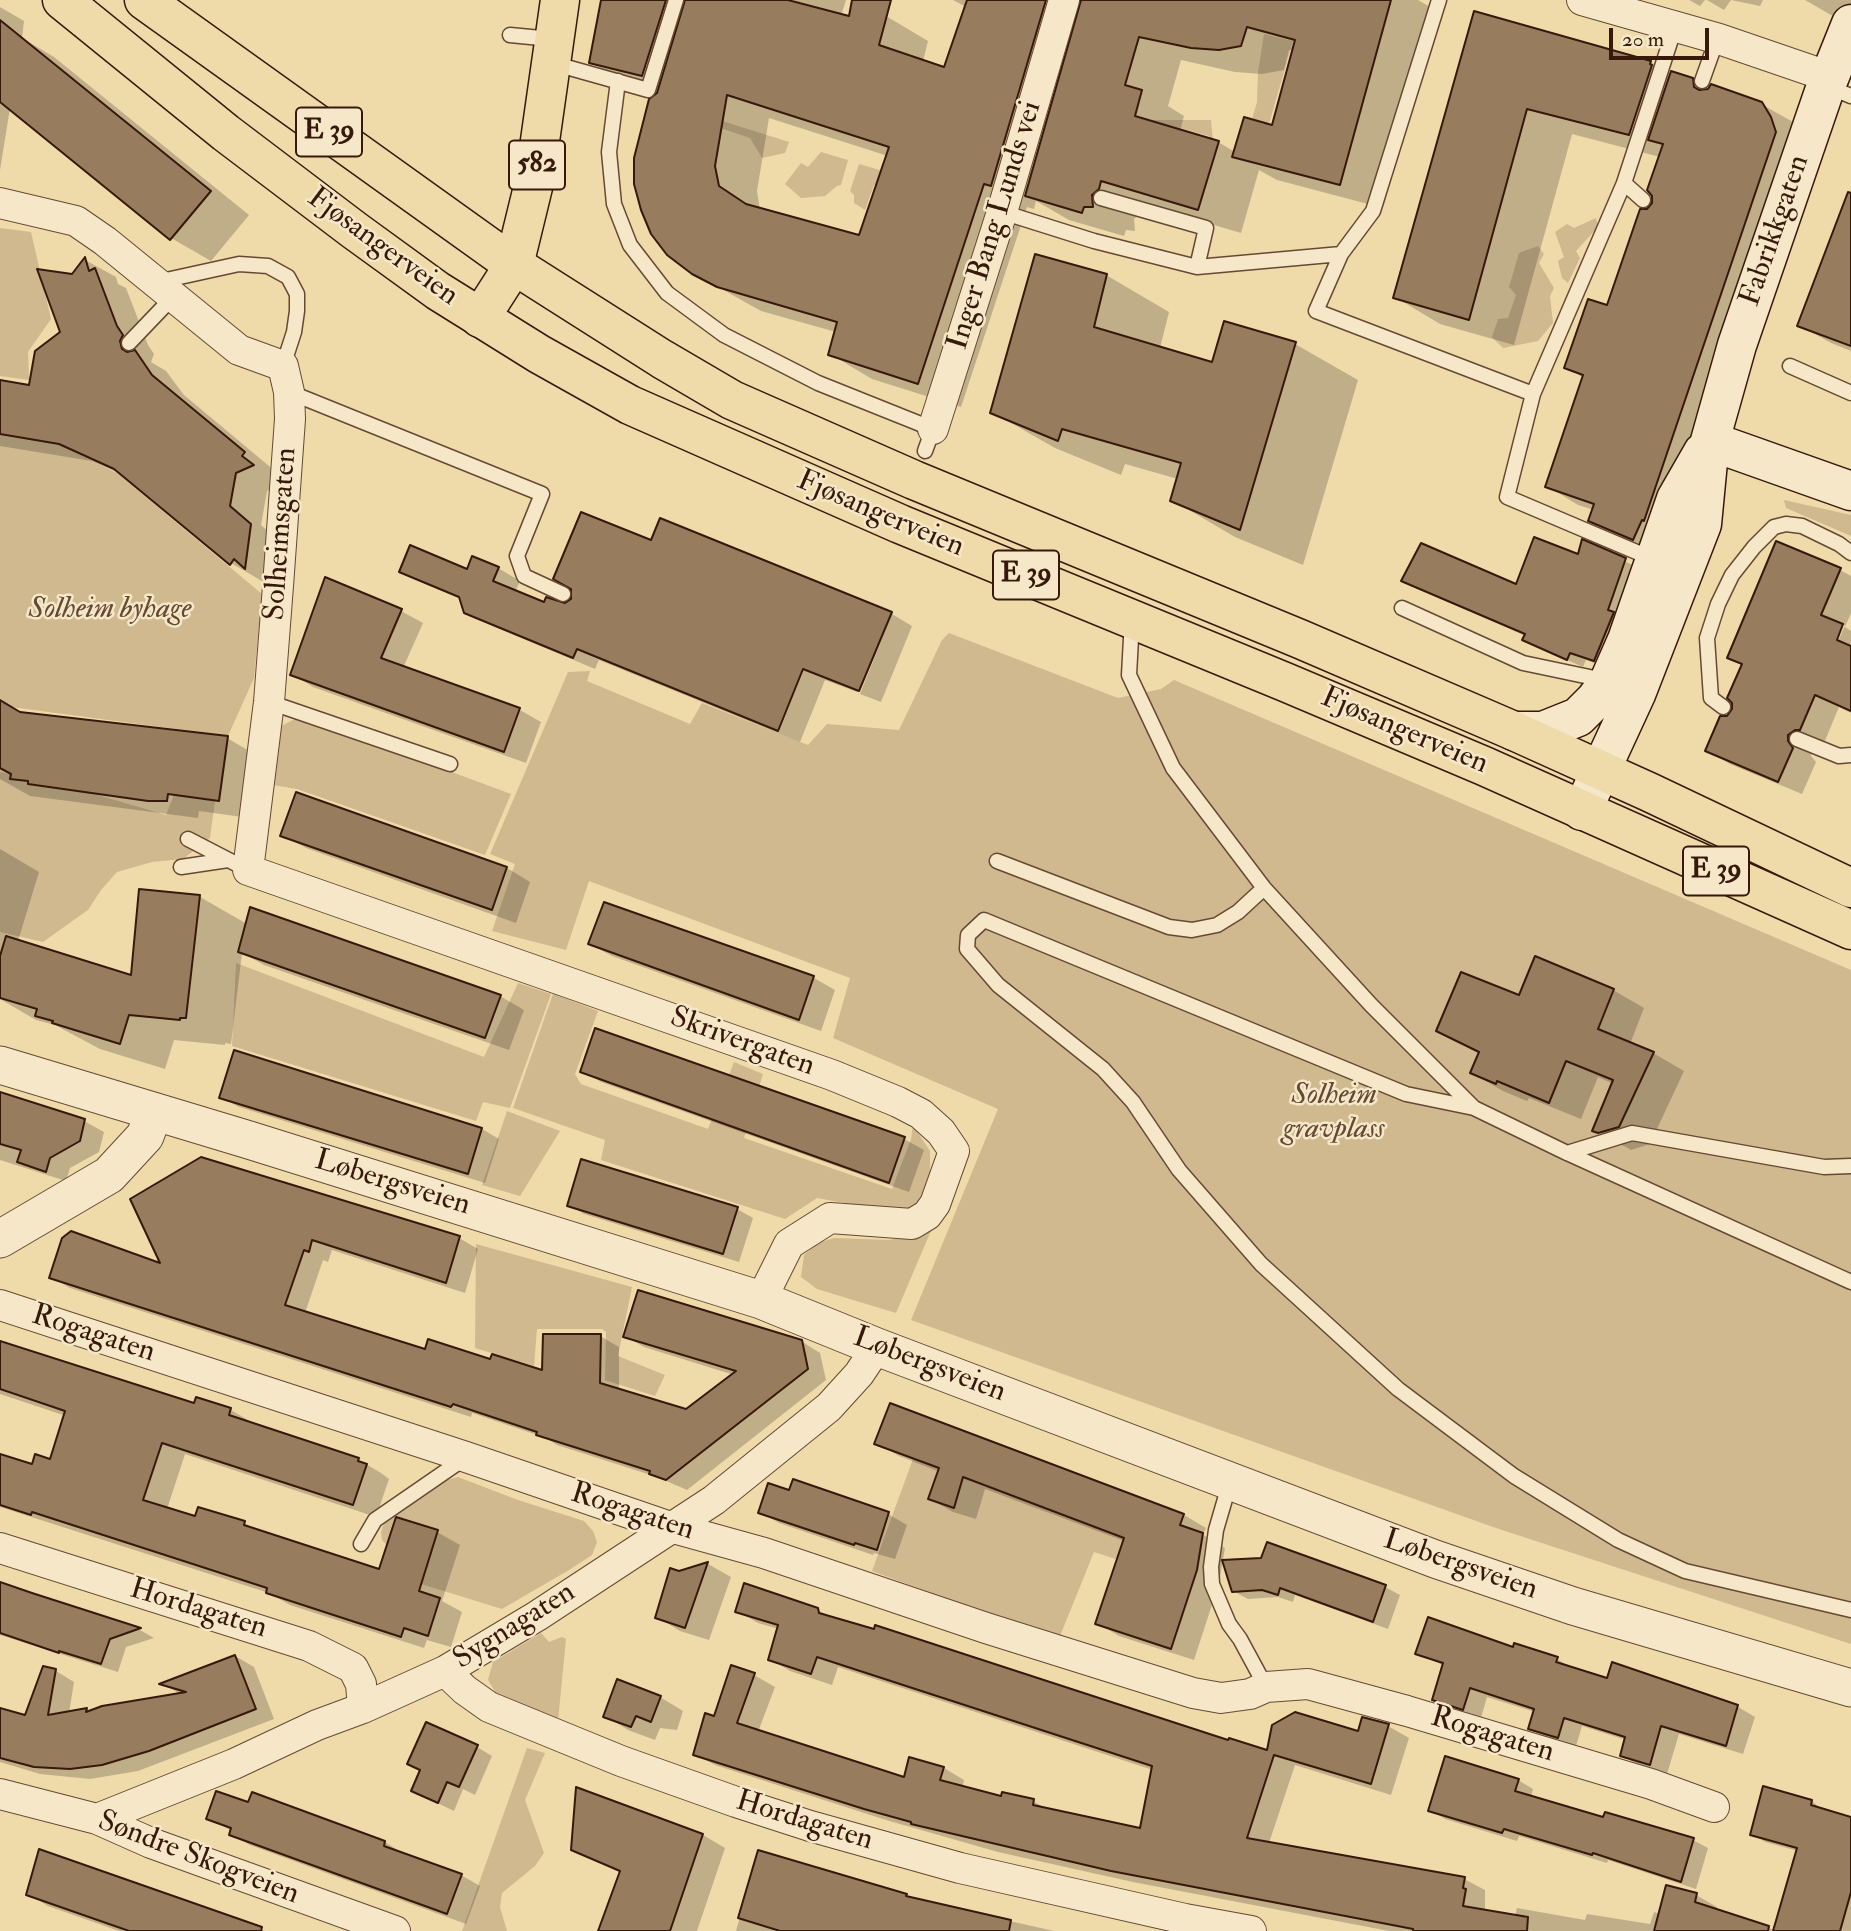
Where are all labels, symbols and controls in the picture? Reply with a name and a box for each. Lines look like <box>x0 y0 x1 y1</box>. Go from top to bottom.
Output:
scale bar <box>1613 14 1713 58</box>
text: 20 m <box>1622 26 1664 53</box>
street label: Inger Bang Lunds vei <box>941 97 1051 355</box>
road number: E 39 <box>296 108 362 156</box>
road number: 582 <box>509 140 565 190</box>
street label: Fabrikkgaten <box>1733 151 1819 311</box>
street label: Fjøsangerveien <box>299 181 465 315</box>
street label: Solheimsgaten <box>258 446 306 622</box>
street label: Fjøsangerveien <box>791 464 969 566</box>
road number: E 39 <box>993 550 1059 600</box>
park label: Solheim byhage <box>29 593 191 629</box>
street label: Fjøsangerveien <box>1315 681 1493 783</box>
road number: E 39 <box>1683 846 1749 896</box>
street label: Skrivergaten <box>665 1000 819 1086</box>
park label: Solheim gravplass <box>1284 1079 1384 1150</box>
street label: Løbergsveien <box>310 1143 474 1225</box>
street label: Rogagaten <box>27 1298 159 1372</box>
street label: Løbergsveien <box>848 1320 1010 1412</box>
street label: Rogagaten <box>566 1476 698 1550</box>
street label: Løbergsveien <box>1378 1523 1542 1609</box>
street label: Hordagaten <box>125 1572 271 1648</box>
street label: Sygnagaten <box>447 1576 583 1678</box>
street label: Rogagaten <box>1426 1700 1558 1772</box>
street label: Hordagaten <box>731 1784 877 1860</box>
street label: Søndre Skogveien <box>92 1804 304 1914</box>

